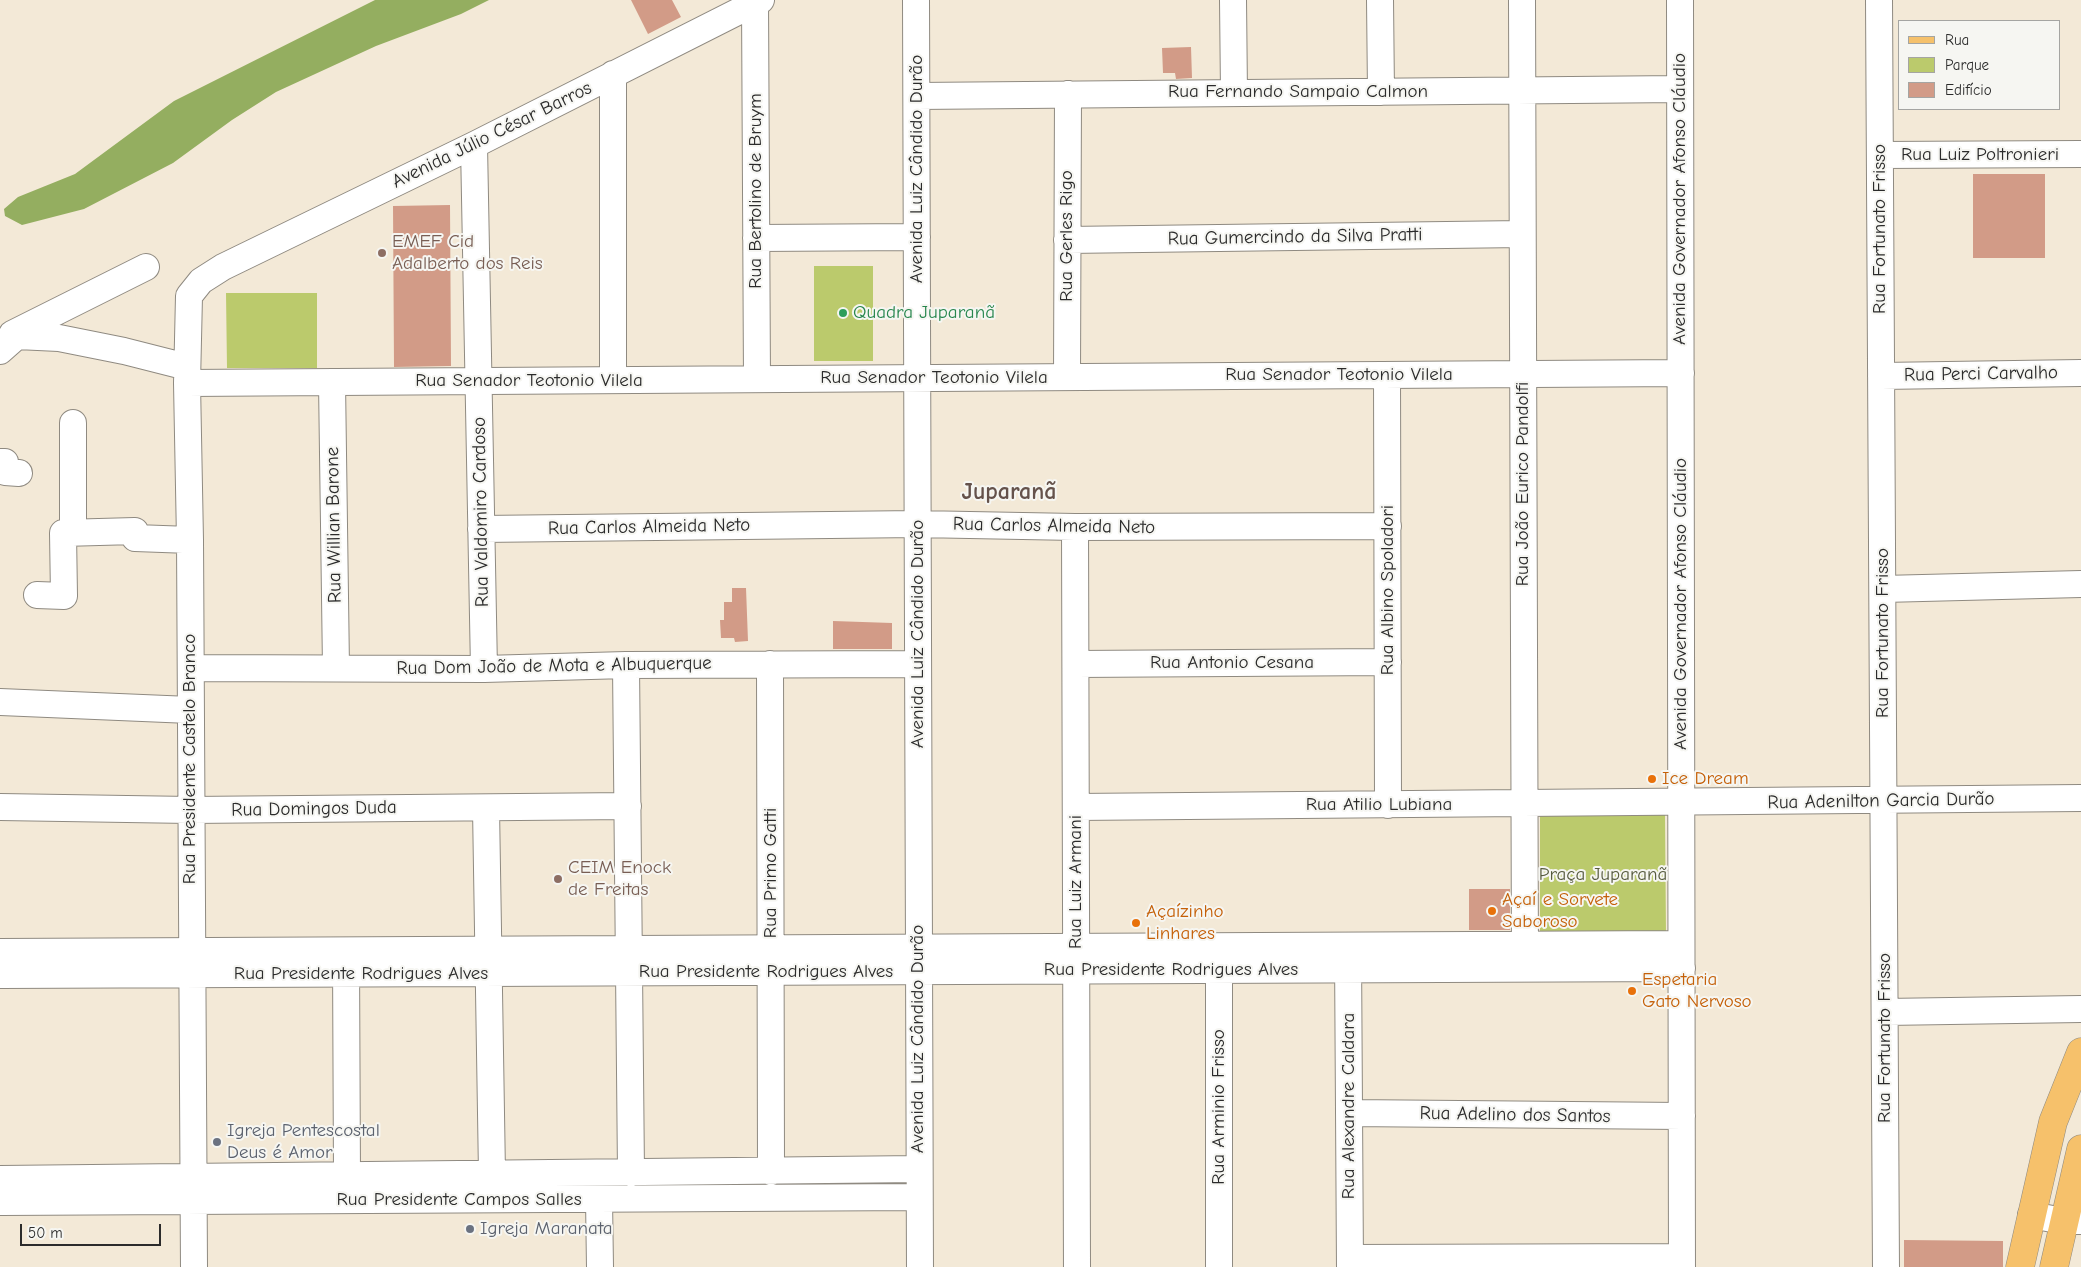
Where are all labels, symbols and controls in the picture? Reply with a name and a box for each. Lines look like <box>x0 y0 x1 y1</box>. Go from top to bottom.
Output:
legend <box>1898 20 2061 110</box>
text: Rua <box>1945 31 1969 49</box>
street label: Avenida Governador Afonso Cláudio <box>1669 53 1691 345</box>
street label: Avenida Luiz Cândido Durão <box>906 55 928 283</box>
text: Parque <box>1945 56 1989 74</box>
street label: Avenida Júlio César Barros <box>388 77 596 193</box>
street label: Rua Fernando Sampaio Calmon <box>1168 81 1428 103</box>
text: Edifício <box>1945 81 1992 99</box>
street label: Rua Bertolino de Bruym <box>745 93 767 289</box>
street label: Rua Fortunato Frisso <box>1869 144 1891 314</box>
street label: Rua Luiz Poltronieri <box>1901 144 2059 166</box>
street label: Rua Gerles Rigo <box>1056 170 1078 302</box>
street label: Rua Gumercindo da Silva Pratti <box>1167 223 1423 251</box>
place label: EMEF Cid Adalberto dos Reis <box>392 231 543 275</box>
marker: EMEF Cid Adalberto dos Reis <box>376 247 388 259</box>
place label: Quadra Juparanã <box>853 302 995 324</box>
marker: Quadra Juparanã <box>837 307 849 319</box>
street label: Rua Perci Carvalho <box>1904 361 2058 387</box>
street label: Rua Senador Teotonio Vilela <box>1225 364 1453 386</box>
street label: Rua Senador Teotonio Vilela <box>820 367 1048 389</box>
street label: Rua Senador Teotonio Vilela <box>415 370 643 392</box>
street label: Rua João Eurico Pandolfi <box>1512 382 1534 586</box>
street label: Rua Valdomiro Cardoso <box>468 417 494 607</box>
street label: Rua Willian Barone <box>321 447 347 603</box>
street label: Avenida Governador Afonso Cláudio <box>1670 458 1692 750</box>
district label: Juparanã <box>962 478 1056 506</box>
street label: Rua Albino Spoladori <box>1377 505 1399 675</box>
street label: Rua Carlos Almeida Neto <box>953 513 1155 539</box>
street label: Rua Carlos Almeida Neto <box>548 514 750 540</box>
street label: Avenida Luiz Cândido Durão <box>907 520 929 748</box>
street label: Rua Fortunato Frisso <box>1872 548 1894 718</box>
street label: Rua Presidente Castelo Branco <box>179 634 201 884</box>
street label: Rua Dom João de Mota e Albuquerque <box>396 652 712 680</box>
street label: Rua Antonio Cesana <box>1150 652 1314 674</box>
place label: Ice Dream <box>1662 768 1749 790</box>
marker: Ice Dream <box>1646 773 1658 785</box>
street label: Rua Adenilton Garcia Durão <box>1767 788 1995 814</box>
street label: Rua Atilio Lubiana <box>1306 794 1452 816</box>
street label: Rua Domingos Duda <box>231 796 397 822</box>
street label: Rua Primo Gatti <box>760 808 782 938</box>
street label: Rua Luiz Armani <box>1065 815 1087 949</box>
place label: CEIM Enock de Freitas <box>568 857 671 901</box>
park label: Praça Juparanã <box>1539 864 1667 886</box>
marker: CEIM Enock de Freitas <box>552 873 564 885</box>
place label: Açaí e Sorvete Saboroso <box>1502 889 1618 933</box>
place label: Açaízinho Linhares <box>1146 901 1224 945</box>
marker: Açaí e Sorvete Saboroso <box>1486 905 1498 917</box>
marker: Açaízinho Linhares <box>1130 917 1142 929</box>
street label: Avenida Luiz Cândido Durão <box>907 925 929 1153</box>
street label: Rua Fortunato Frisso <box>1874 953 1896 1123</box>
street label: Rua Presidente Rodrigues Alves <box>1044 959 1298 981</box>
street label: Rua Presidente Rodrigues Alves <box>639 961 893 983</box>
street label: Rua Presidente Rodrigues Alves <box>234 963 488 985</box>
place label: Espetaria Gato Nervoso <box>1642 969 1752 1013</box>
marker: Espetaria Gato Nervoso <box>1626 985 1638 997</box>
street label: Rua Alexandre Caldara <box>1338 1013 1360 1199</box>
street label: Rua Arminio Frisso <box>1208 1029 1230 1185</box>
street label: Rua Adelino dos Santos <box>1419 1102 1611 1128</box>
place label: Igreja Pentescostal Deus é Amor <box>227 1120 380 1164</box>
marker: Igreja Pentescostal Deus é Amor <box>211 1136 223 1148</box>
street label: Rua Presidente Campos Salles <box>336 1189 582 1211</box>
scale bar <box>22 1214 164 1246</box>
place label: Igreja Maranata <box>480 1218 613 1240</box>
marker: Igreja Maranata <box>464 1223 476 1235</box>
text: 50 m <box>28 1224 63 1242</box>

